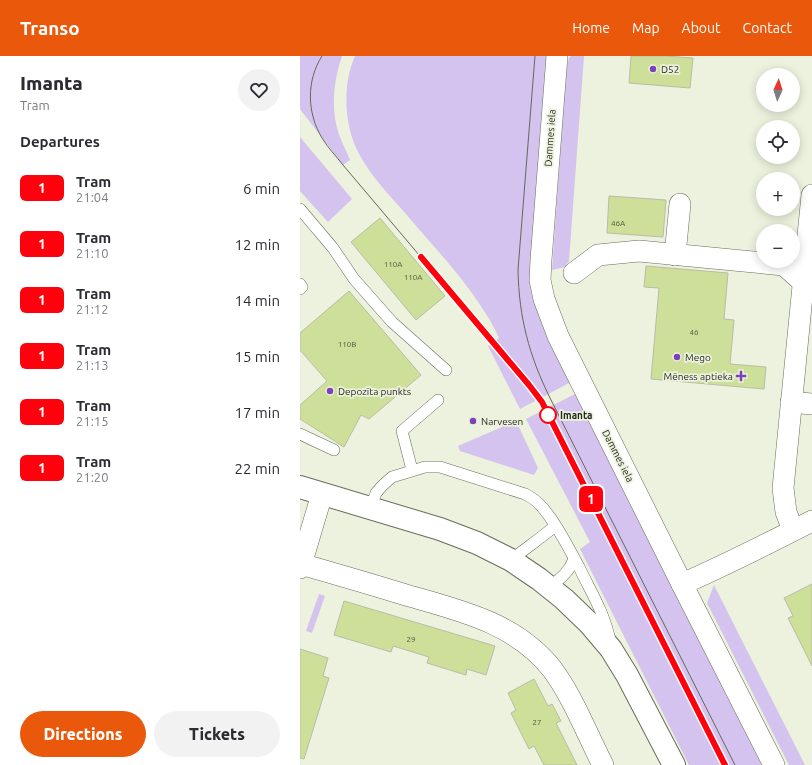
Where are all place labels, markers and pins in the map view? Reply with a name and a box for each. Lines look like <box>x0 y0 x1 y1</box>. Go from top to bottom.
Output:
marker: D52 <box>648 64 658 74</box>
place label: D52 <box>661 64 679 75</box>
marker: Mego <box>672 352 682 362</box>
place label: Mego <box>685 352 711 363</box>
place label: Mēness aptieka <box>664 371 733 382</box>
marker: Mēness aptieka <box>736 371 746 381</box>
marker: Depozīta punkts <box>325 386 335 396</box>
place label: Depozīta punkts <box>338 386 411 397</box>
marker: Imanta <box>539 406 557 424</box>
place label: Imanta <box>560 410 593 421</box>
marker: Narvesen <box>468 416 478 426</box>
place label: Narvesen <box>481 416 523 427</box>

